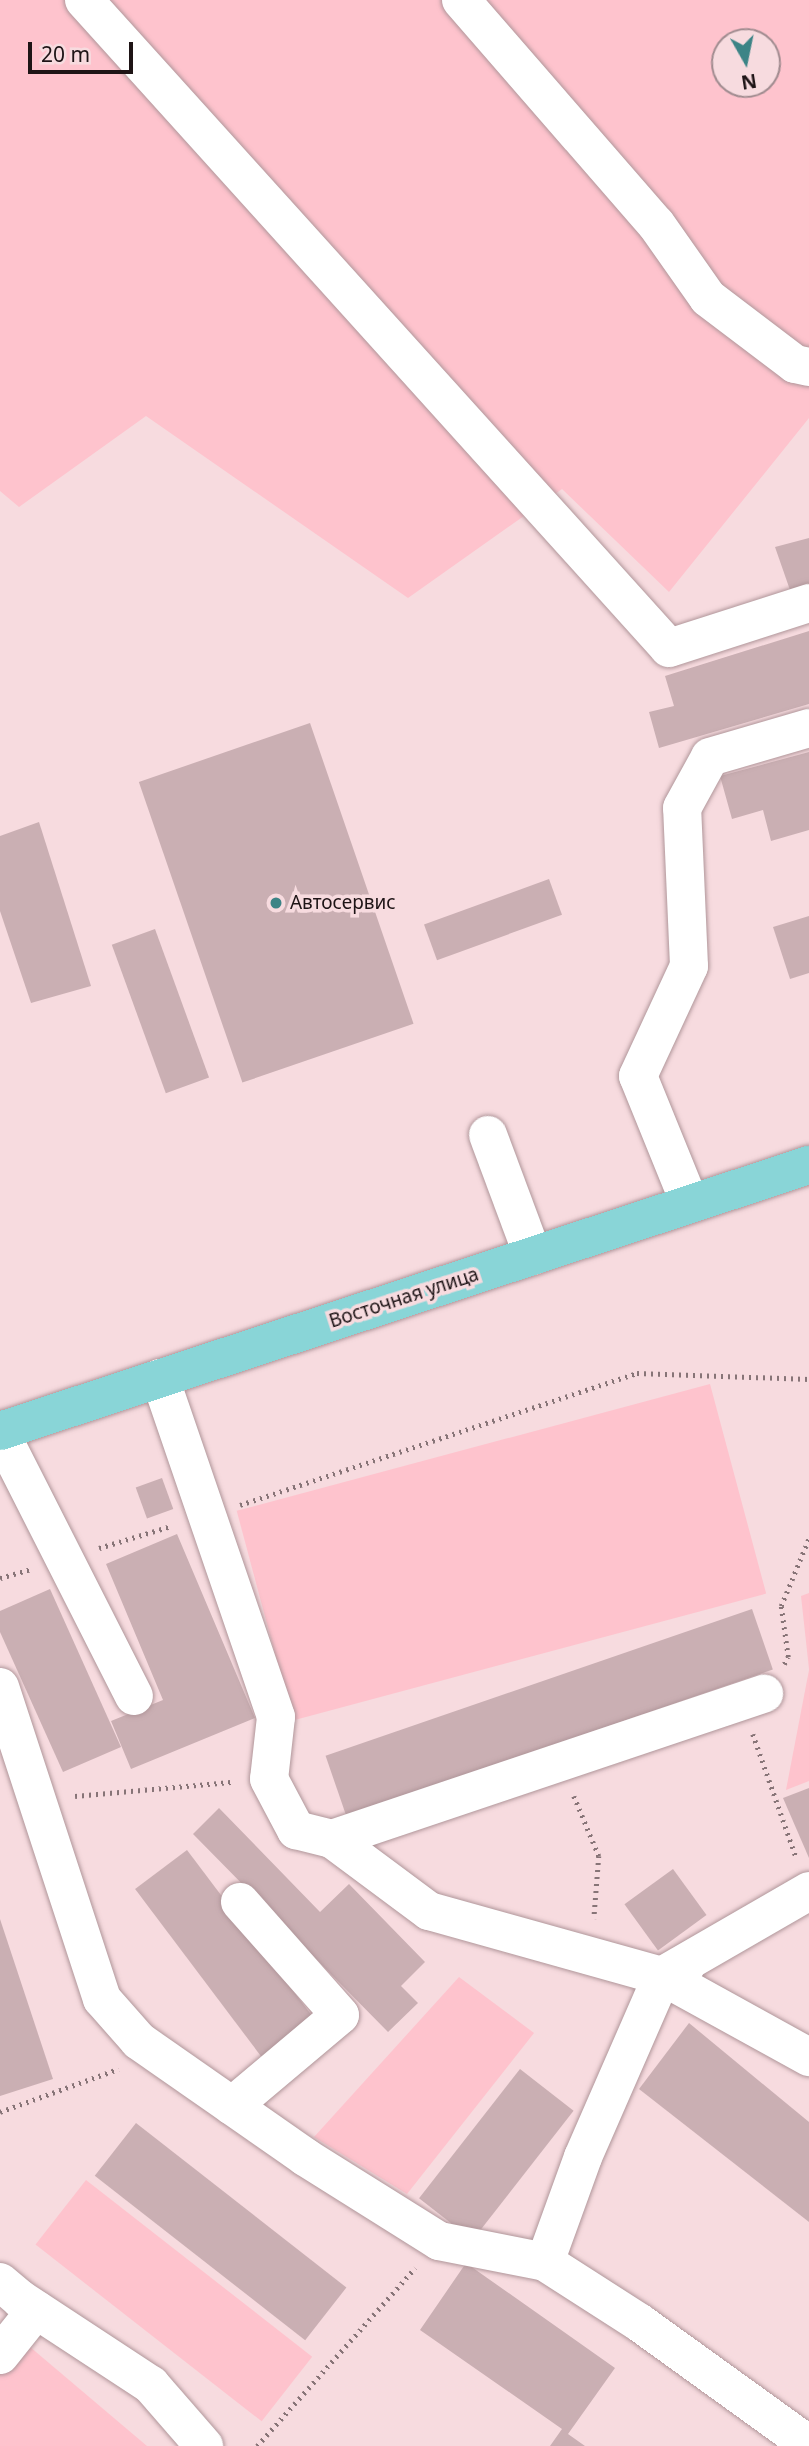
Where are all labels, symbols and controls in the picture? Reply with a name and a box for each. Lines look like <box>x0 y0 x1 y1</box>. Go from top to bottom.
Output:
scale bar <box>32 28 136 72</box>
north arrow <box>711 28 781 98</box>
text: 20 m <box>41 40 90 68</box>
text: N <box>739 68 759 96</box>
place label: Автосервис <box>290 892 396 914</box>
marker: Автосервис <box>268 895 284 911</box>
street label: Восточная улица <box>326 1263 482 1333</box>

